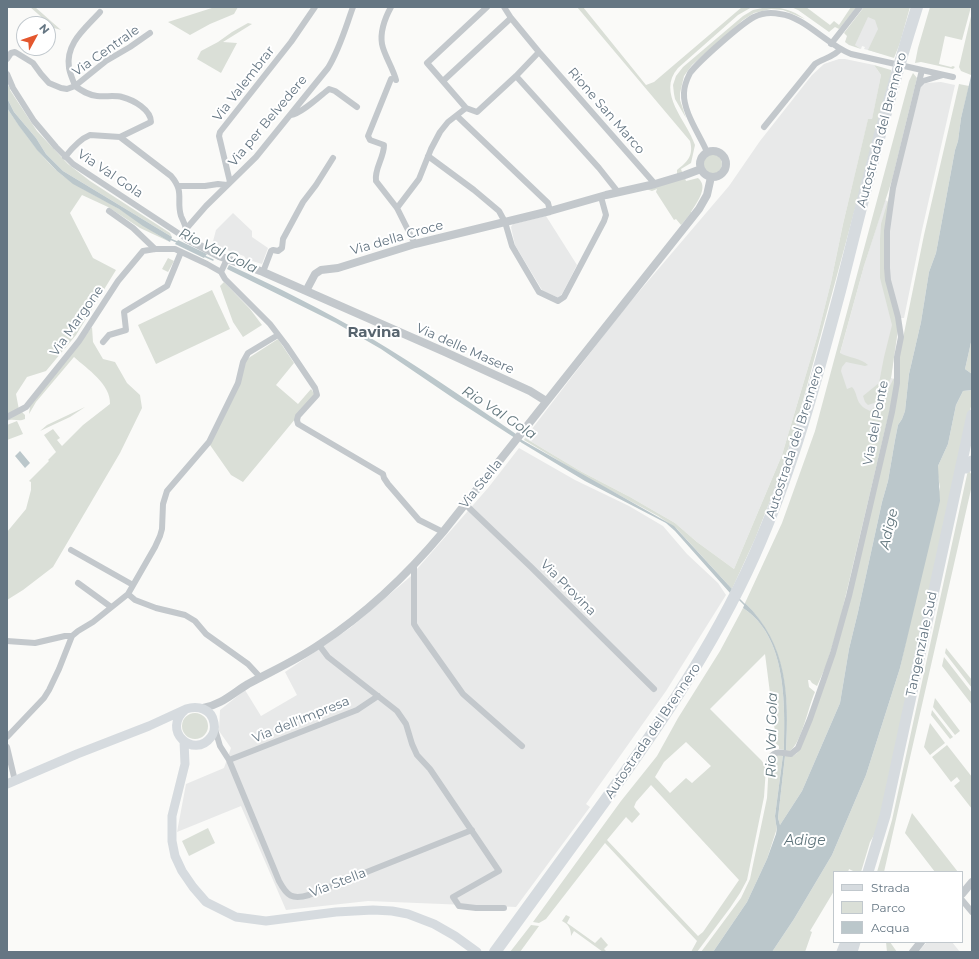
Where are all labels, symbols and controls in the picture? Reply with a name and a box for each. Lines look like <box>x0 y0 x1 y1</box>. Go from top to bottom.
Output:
north arrow <box>16 16 56 56</box>
text: N <box>36 21 53 37</box>
street label: Via Centrale <box>70 22 142 80</box>
street label: Via Valembrar <box>210 43 278 125</box>
street label: Autostrada del Brennero <box>854 51 910 209</box>
street label: Rione San Marco <box>564 65 648 157</box>
street label: Via per Belvedere <box>225 72 311 170</box>
street label: Via Val Gola <box>74 146 146 202</box>
street label: Via della Croce <box>349 217 445 259</box>
water label: Rio Val Gola <box>176 225 260 277</box>
street label: Via Margone <box>47 283 107 359</box>
street label: Via delle Masere <box>414 320 516 378</box>
district label: Ravina <box>347 324 401 342</box>
street label: Autostrada del Brennero <box>763 364 827 520</box>
street label: Via del Ponte <box>860 379 892 467</box>
water label: Rio Val Gola <box>459 383 539 443</box>
street label: Via Stella <box>456 456 506 512</box>
water label: Adige <box>876 507 902 551</box>
street label: Via Provina <box>537 557 599 619</box>
street label: Tangenziale Sud <box>903 590 941 698</box>
street label: Autostrada del Brennero <box>602 660 704 802</box>
water label: Rio Val Gola <box>763 692 781 778</box>
street label: Via dell'Impresa <box>250 693 352 747</box>
water label: Adige <box>784 833 826 849</box>
street label: Via Stella <box>308 865 368 901</box>
legend <box>833 871 963 943</box>
text: Strada <box>871 880 910 895</box>
text: Parco <box>871 900 905 915</box>
text: Acqua <box>871 920 909 935</box>

